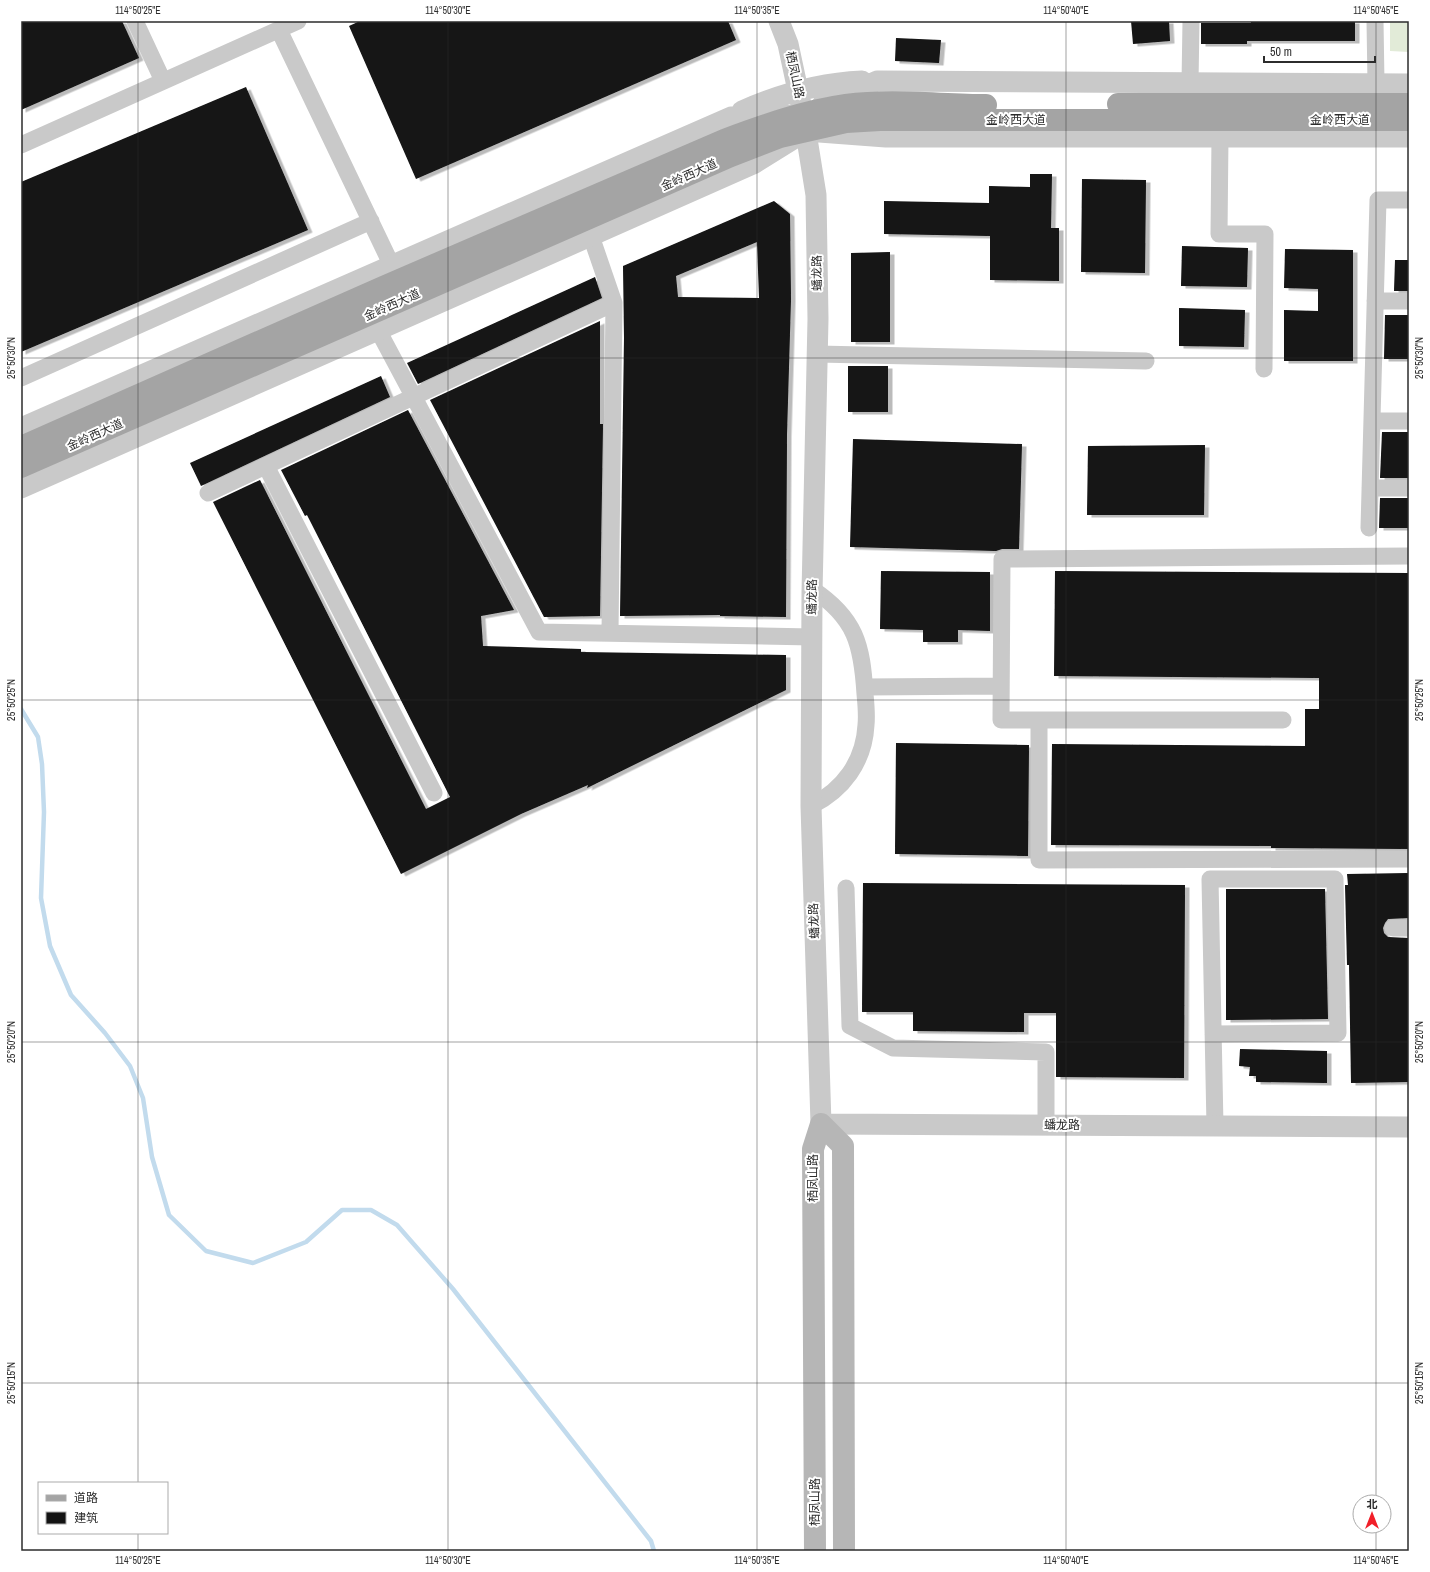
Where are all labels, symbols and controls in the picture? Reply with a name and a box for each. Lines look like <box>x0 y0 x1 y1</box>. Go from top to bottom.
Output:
text: 114°50'25"E <box>115 4 161 17</box>
text: 114°50'30"E <box>425 4 471 17</box>
text: 114°50'35"E <box>734 4 780 17</box>
text: 114°50'40"E <box>1043 4 1089 17</box>
text: 114°50'45"E <box>1353 4 1399 17</box>
scale bar <box>1264 38 1375 64</box>
text: 50 m <box>1270 44 1292 60</box>
street label: 栖凤山路 <box>782 50 808 100</box>
street label: 金岭西大道 <box>986 112 1046 128</box>
street label: 金岭西大道 <box>1310 112 1370 128</box>
street label: 金岭西大道 <box>658 155 720 195</box>
street label: 蟠龙路 <box>809 255 825 291</box>
street label: 金岭西大道 <box>361 285 423 325</box>
text: 25°50'30"N <box>5 337 18 379</box>
text: 25°50'30"N <box>1413 337 1426 379</box>
street label: 金岭西大道 <box>64 415 126 455</box>
street label: 蟠龙路 <box>804 579 820 615</box>
text: 25°50'25"N <box>5 679 18 721</box>
text: 25°50'25"N <box>1413 679 1426 721</box>
street label: 蟠龙路 <box>805 903 823 939</box>
text: 25°50'20"N <box>5 1021 18 1063</box>
text: 25°50'20"N <box>1413 1021 1426 1063</box>
street label: 蟠龙路 <box>1044 1117 1080 1133</box>
street label: 栖凤山路 <box>805 1154 821 1202</box>
text: 25°50'15"N <box>5 1362 18 1404</box>
text: 25°50'15"N <box>1413 1362 1426 1404</box>
street label: 栖凤山路 <box>807 1478 823 1526</box>
legend <box>38 1482 168 1534</box>
text: 道路 <box>74 1490 98 1506</box>
north arrow <box>1352 1494 1392 1534</box>
text: 北 <box>1367 1497 1378 1511</box>
text: 建筑 <box>74 1510 98 1526</box>
text: 114°50'25"E <box>115 1554 161 1567</box>
text: 114°50'30"E <box>425 1554 471 1567</box>
text: 114°50'35"E <box>734 1554 780 1567</box>
text: 114°50'40"E <box>1043 1554 1089 1567</box>
text: 114°50'45"E <box>1353 1554 1399 1567</box>

